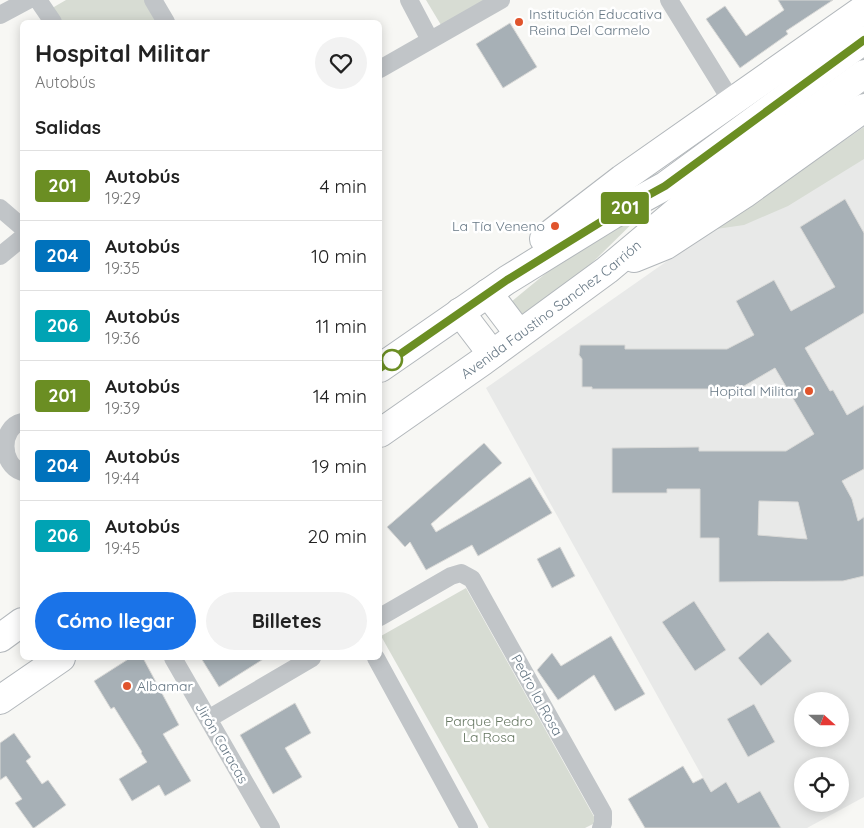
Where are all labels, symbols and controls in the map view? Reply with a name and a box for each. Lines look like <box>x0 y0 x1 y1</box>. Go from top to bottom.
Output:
place label: Institución Educativa Reina Del Carmelo <box>529 5 662 39</box>
marker: Institución Educativa Reina Del Carmelo <box>513 16 525 28</box>
button: heart <box>315 37 367 89</box>
text: Hospital Militar <box>35 38 210 68</box>
text: Autobús <box>35 72 96 92</box>
text: Salidas <box>35 115 101 139</box>
text: Autobús <box>105 164 180 188</box>
text: 201 <box>48 174 77 197</box>
text: 4 min <box>319 174 367 198</box>
text: 19:29 <box>105 188 141 208</box>
line badge: 201 <box>596 192 654 224</box>
text: 201 <box>611 196 639 219</box>
place label: La Tía Veneno <box>452 217 545 235</box>
marker: La Tía Veneno <box>549 220 561 232</box>
text: Autobús <box>105 234 180 258</box>
street label: Avenida Faustino Sanchez Carrión <box>457 236 645 383</box>
text: 204 <box>47 244 78 267</box>
text: 10 min <box>311 244 367 268</box>
text: 19:35 <box>105 258 140 278</box>
text: Autobús <box>105 304 180 328</box>
text: 206 <box>47 314 78 337</box>
text: 11 min <box>315 314 367 338</box>
text: 19:36 <box>105 328 140 348</box>
unlabelled marker <box>381 349 403 371</box>
text: Autobús <box>105 374 180 398</box>
place label: Hopital Militar <box>709 382 800 400</box>
text: 201 <box>48 384 77 407</box>
text: 14 min <box>313 384 367 408</box>
marker: Hopital Militar <box>803 385 815 397</box>
text: 19:39 <box>105 398 140 418</box>
text: Autobús <box>105 444 180 468</box>
text: 204 <box>47 454 78 477</box>
text: 19 min <box>312 454 367 478</box>
text: 19:44 <box>105 468 140 488</box>
text: Autobús <box>105 514 180 538</box>
text: 206 <box>47 524 78 547</box>
text: 20 min <box>308 524 367 548</box>
text: 19:45 <box>105 538 140 558</box>
button: Cómo llegar <box>35 592 196 650</box>
button: Billetes <box>206 592 367 650</box>
street label: Pedro la Rosa <box>507 651 567 739</box>
place label: Albamar <box>137 677 193 695</box>
marker: Albamar <box>121 680 133 692</box>
north arrow <box>794 692 849 748</box>
map controls <box>794 692 849 812</box>
street label: Jirón Caracas <box>192 699 252 787</box>
park label: Parque Pedro La Rosa <box>445 712 533 746</box>
button: locate <box>794 757 849 812</box>

